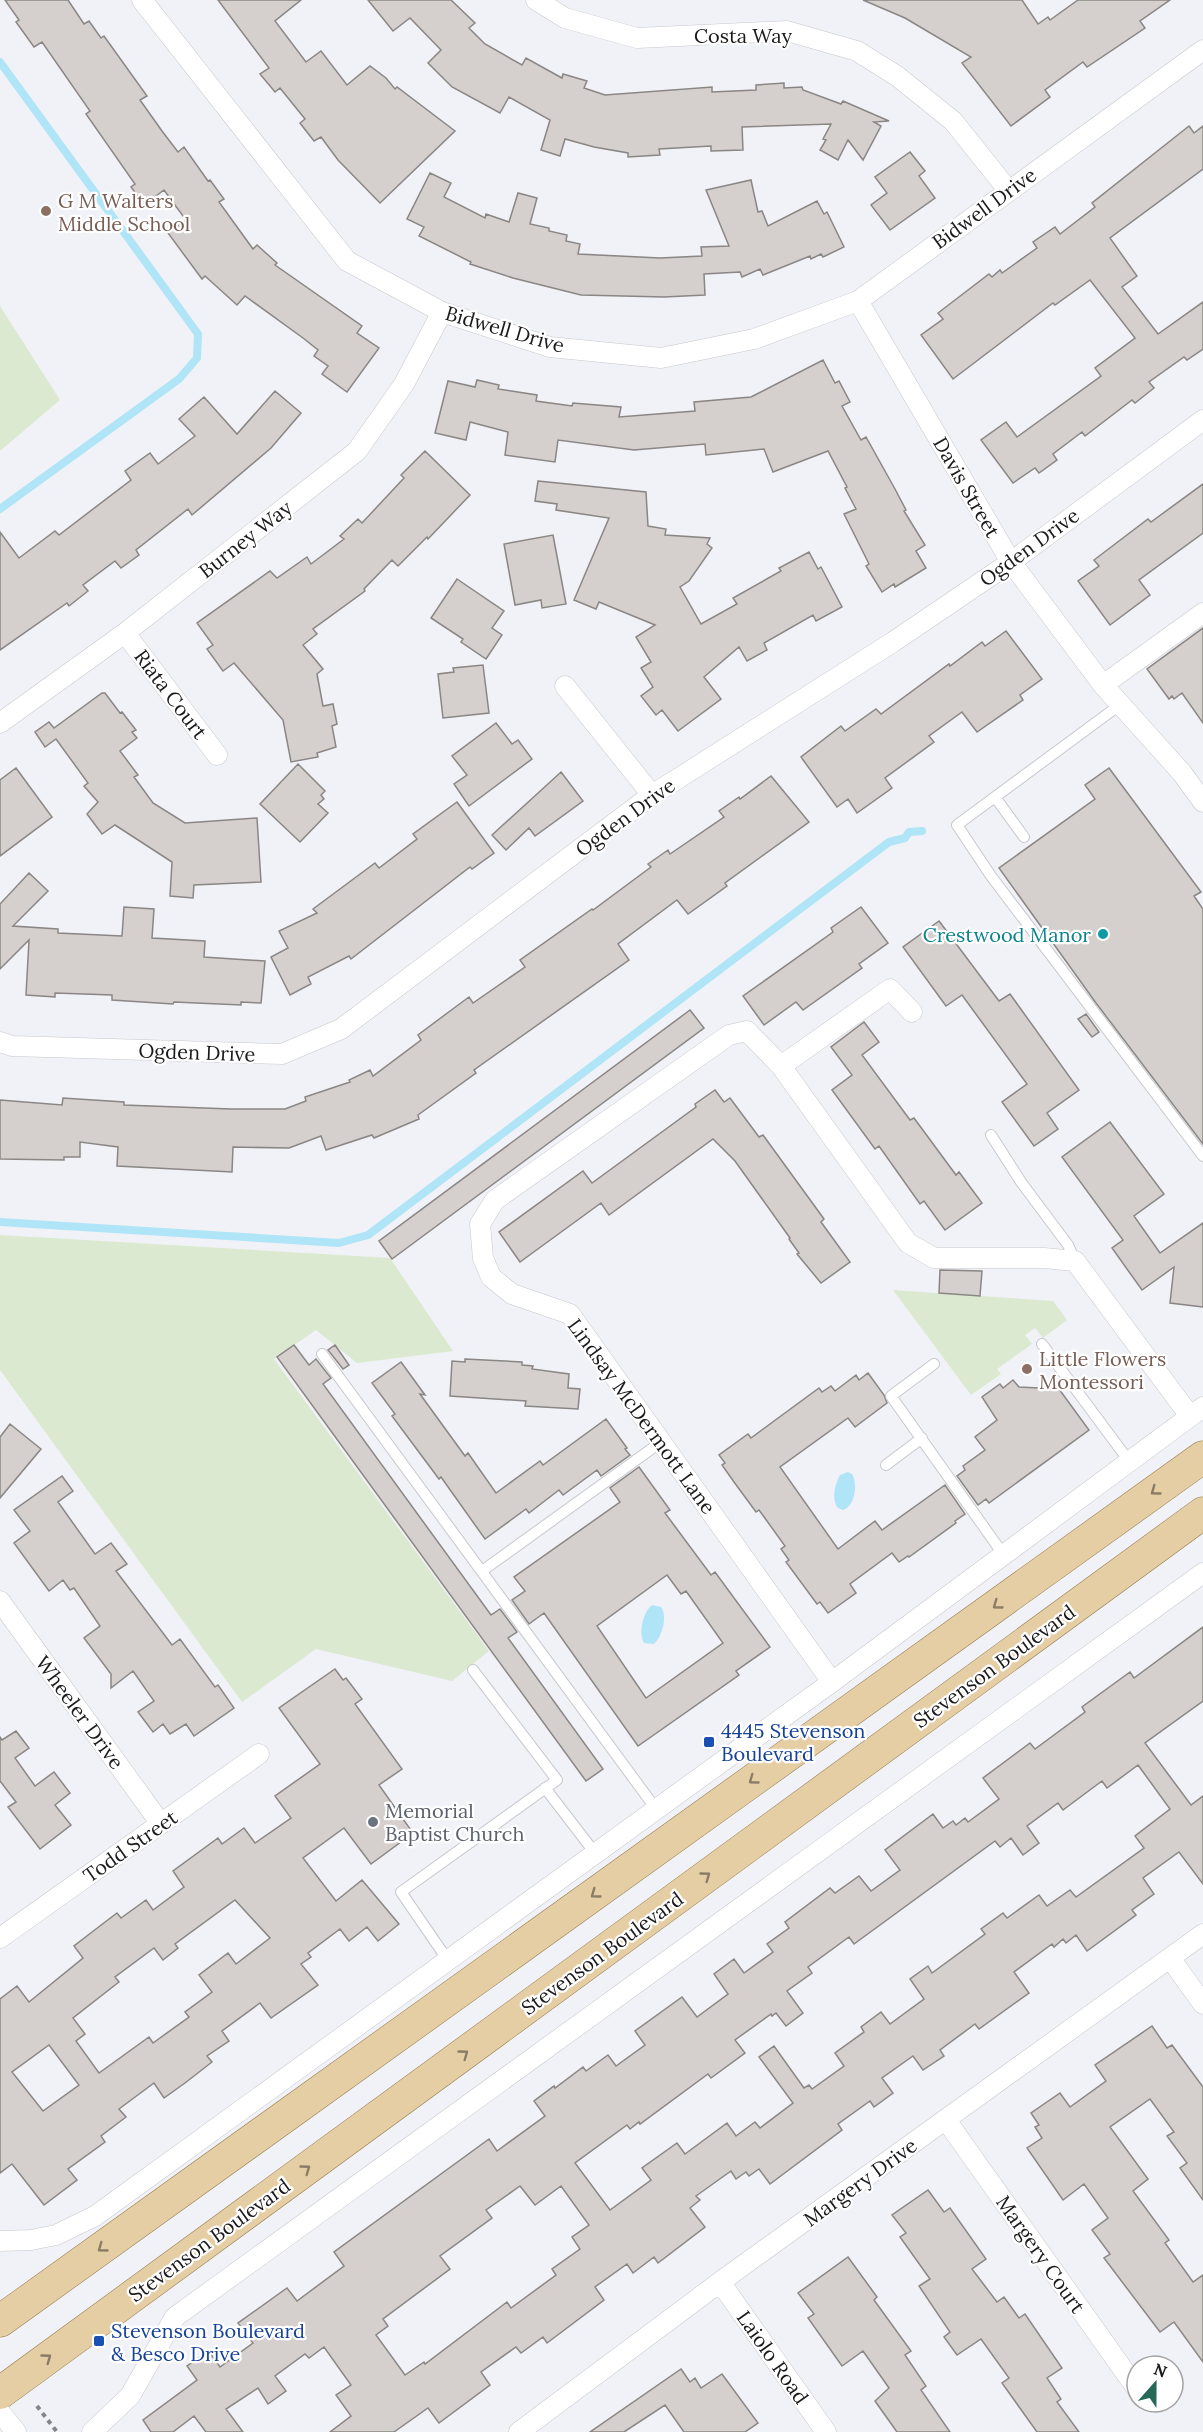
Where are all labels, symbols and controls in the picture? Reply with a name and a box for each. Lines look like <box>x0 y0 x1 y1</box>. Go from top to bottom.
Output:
street label: Costa Way <box>694 23 792 48</box>
street label: Bidwell Drive <box>927 162 1041 254</box>
place label: G M Walters Middle School <box>58 188 190 236</box>
marker: G M Walters Middle School <box>39 204 53 218</box>
street label: Bidwell Drive <box>443 300 567 358</box>
street label: Davis Street <box>928 432 1006 542</box>
street label: Burney Way <box>193 495 297 583</box>
street label: Ogden Drive <box>974 502 1084 591</box>
street label: Riata Court <box>129 644 213 744</box>
street label: Ogden Drive <box>570 772 680 861</box>
place label: Crestwood Manor <box>923 922 1091 947</box>
marker: Crestwood Manor <box>1096 927 1110 941</box>
street label: Ogden Drive <box>138 1037 256 1067</box>
street label: Lindsay McDermott Lane <box>563 1314 721 1519</box>
place label: Little Flowers Montessori <box>1039 1346 1166 1394</box>
marker: Little Flowers Montessori <box>1020 1362 1034 1376</box>
one-way arrow <box>1151 1484 1162 1495</box>
one-way arrow <box>993 1598 1004 1609</box>
street label: Stevenson Boulevard <box>908 1599 1080 1733</box>
street label: Wheeler Drive <box>30 1650 130 1774</box>
place label: 4445 Stevenson Boulevard <box>721 1718 866 1766</box>
marker: 4445 Stevenson Boulevard <box>702 1735 716 1749</box>
one-way arrow <box>749 1773 760 1784</box>
place label: Memorial Baptist Church <box>385 1798 524 1846</box>
street label: Todd Street <box>78 1804 182 1888</box>
marker: Memorial Baptist Church <box>366 1815 380 1829</box>
one-way arrow <box>699 1873 710 1884</box>
street label: Stevenson Boulevard <box>516 1886 688 2020</box>
one-way arrow <box>591 1887 602 1898</box>
one-way arrow <box>457 2050 468 2061</box>
street label: Margery Drive <box>798 2132 922 2231</box>
one-way arrow <box>300 2165 311 2176</box>
street label: Stevenson Boulevard <box>123 2173 295 2307</box>
street label: Margery Court <box>991 2190 1091 2318</box>
one-way arrow <box>97 2241 108 2252</box>
street label: Laiolo Road <box>732 2305 814 2409</box>
place label: Stevenson Boulevard & Besco Drive <box>111 2318 305 2366</box>
marker: Stevenson Boulevard & Besco Drive <box>92 2334 106 2348</box>
one-way arrow <box>41 2354 52 2365</box>
north arrow <box>1125 2354 1185 2414</box>
text: N <box>1151 2358 1170 2382</box>

